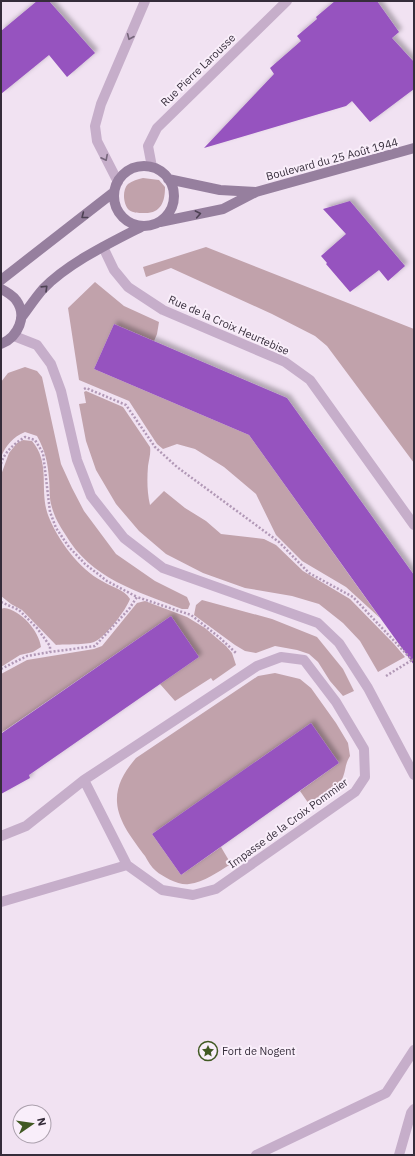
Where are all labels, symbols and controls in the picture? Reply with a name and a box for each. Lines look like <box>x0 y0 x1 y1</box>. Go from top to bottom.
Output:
street label: Rue Pierre Larousse <box>158 31 238 109</box>
one-way arrow <box>126 33 134 40</box>
street label: Boulevard du 25 Août 1944 <box>264 135 400 183</box>
one-way arrow <box>101 154 108 162</box>
one-way arrow <box>195 210 201 219</box>
one-way arrow <box>81 211 88 218</box>
one-way arrow <box>40 285 48 293</box>
street label: Rue de la Croix Heurtebise <box>166 292 292 358</box>
street label: Impasse de la Croix Pommier <box>225 775 351 871</box>
place icon: Fort de Nogent <box>197 1040 219 1062</box>
place label: Fort de Nogent <box>222 1044 296 1058</box>
north arrow <box>12 1104 52 1144</box>
text: N <box>34 1116 49 1127</box>

